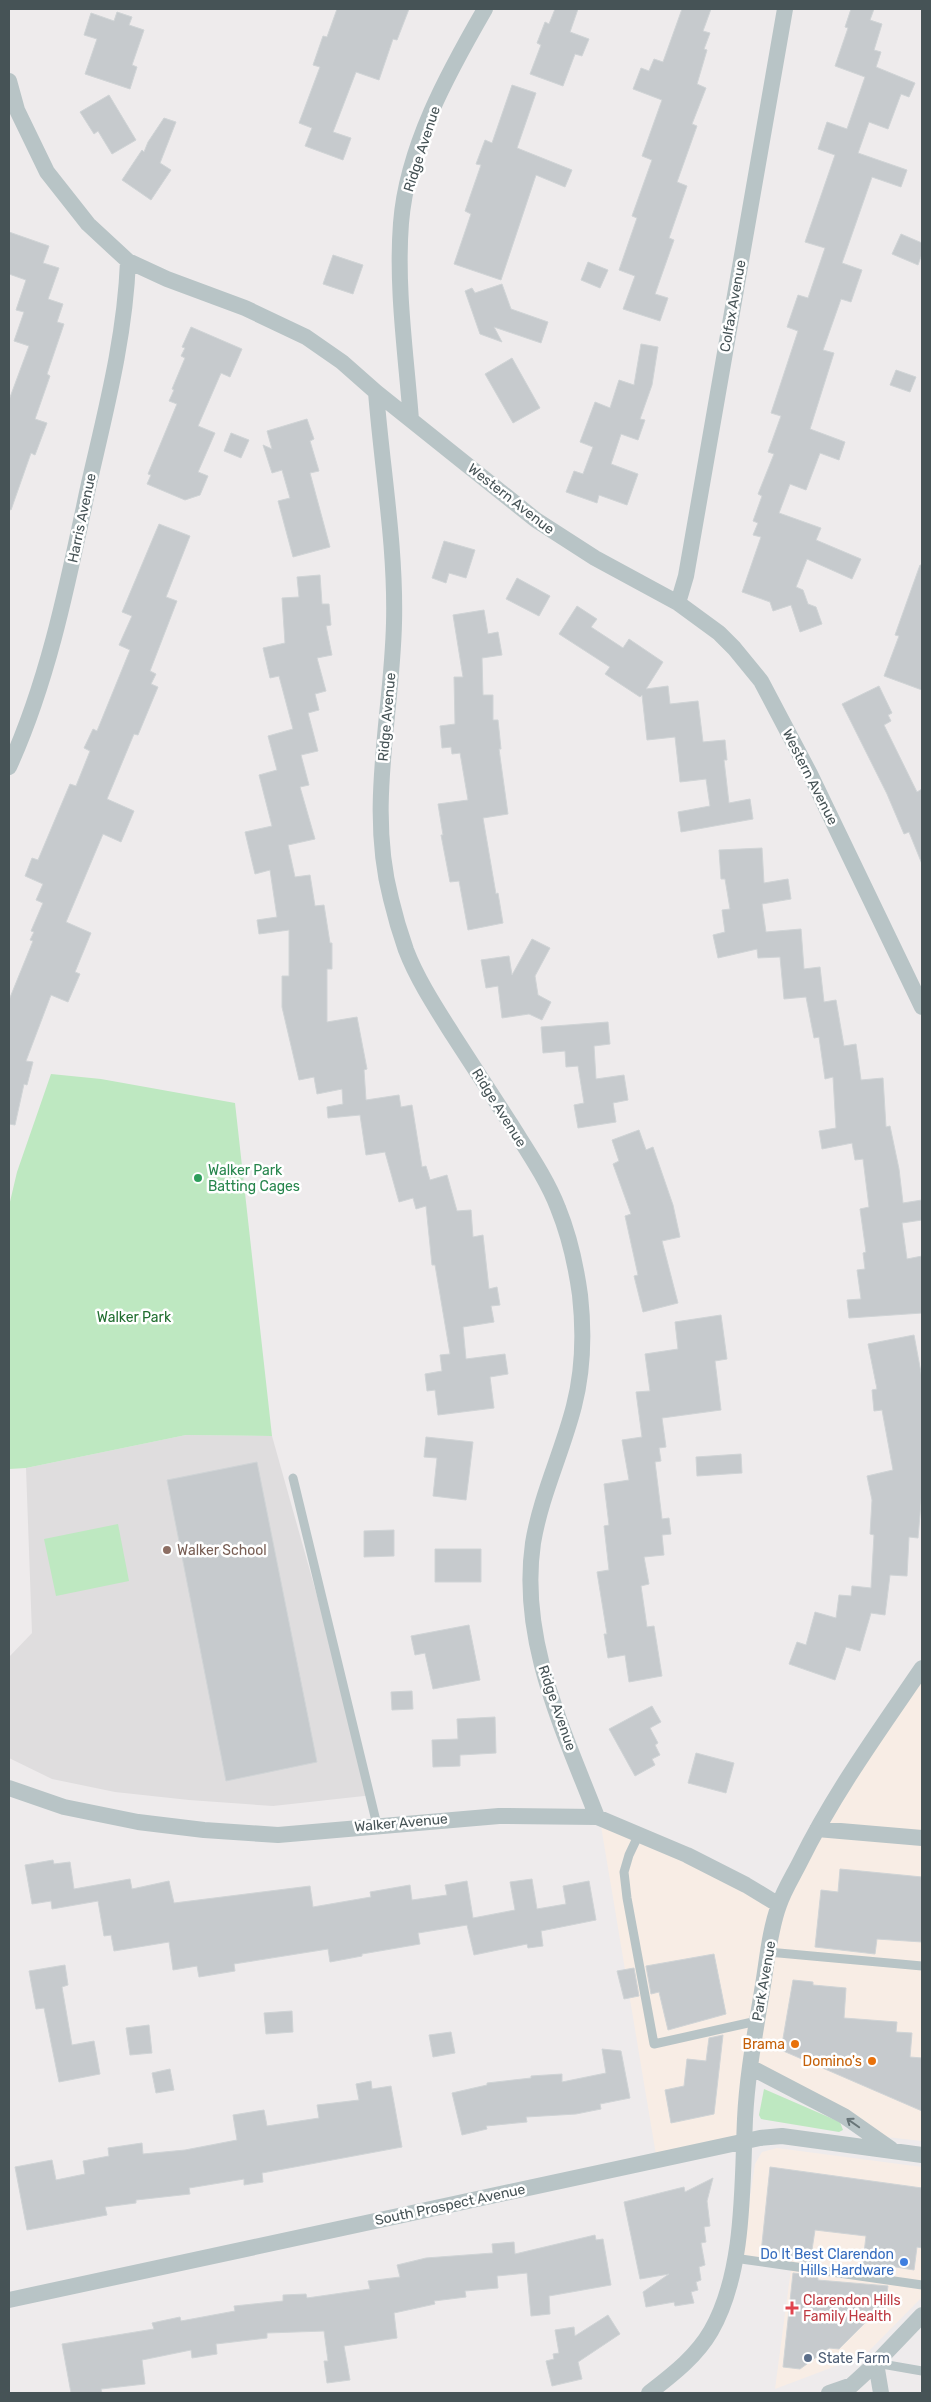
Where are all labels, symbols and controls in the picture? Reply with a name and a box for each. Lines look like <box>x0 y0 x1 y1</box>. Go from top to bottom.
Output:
street label: Ridge Avenue <box>400 104 444 194</box>
street label: Colfax Avenue <box>717 258 750 353</box>
street label: Western Avenue <box>464 460 558 538</box>
street label: Harris Avenue <box>64 472 100 564</box>
street label: Ridge Avenue <box>375 672 399 762</box>
street label: Western Avenue <box>779 726 842 828</box>
street label: Ridge Avenue <box>468 1066 530 1150</box>
place label: Walker Park Batting Cages <box>208 1162 300 1195</box>
marker: Walker Park Batting Cages <box>192 1172 204 1184</box>
park label: Walker Park <box>97 1309 172 1326</box>
place label: Walker School <box>177 1542 267 1559</box>
marker: Walker School <box>161 1544 173 1556</box>
street label: Ridge Avenue <box>534 1663 580 1753</box>
street label: Walker Avenue <box>354 1810 449 1836</box>
street label: Park Avenue <box>749 1939 779 2022</box>
place label: Brama <box>743 2036 785 2053</box>
marker: Brama <box>789 2038 801 2050</box>
place label: Domino's <box>802 2053 862 2070</box>
marker: Domino's <box>866 2055 878 2067</box>
one-way arrow <box>847 2118 861 2128</box>
street label: South Prospect Avenue <box>373 2181 527 2229</box>
place label: Do It Best Clarendon Hills Hardware <box>760 2246 894 2279</box>
marker: Do It Best Clarendon Hills Hardware <box>898 2256 910 2268</box>
place label: Clarendon Hills Family Health <box>803 2292 901 2325</box>
marker: Clarendon Hills Family Health <box>785 2301 799 2315</box>
place label: State Farm <box>818 2350 890 2367</box>
marker: State Farm <box>802 2352 814 2364</box>

